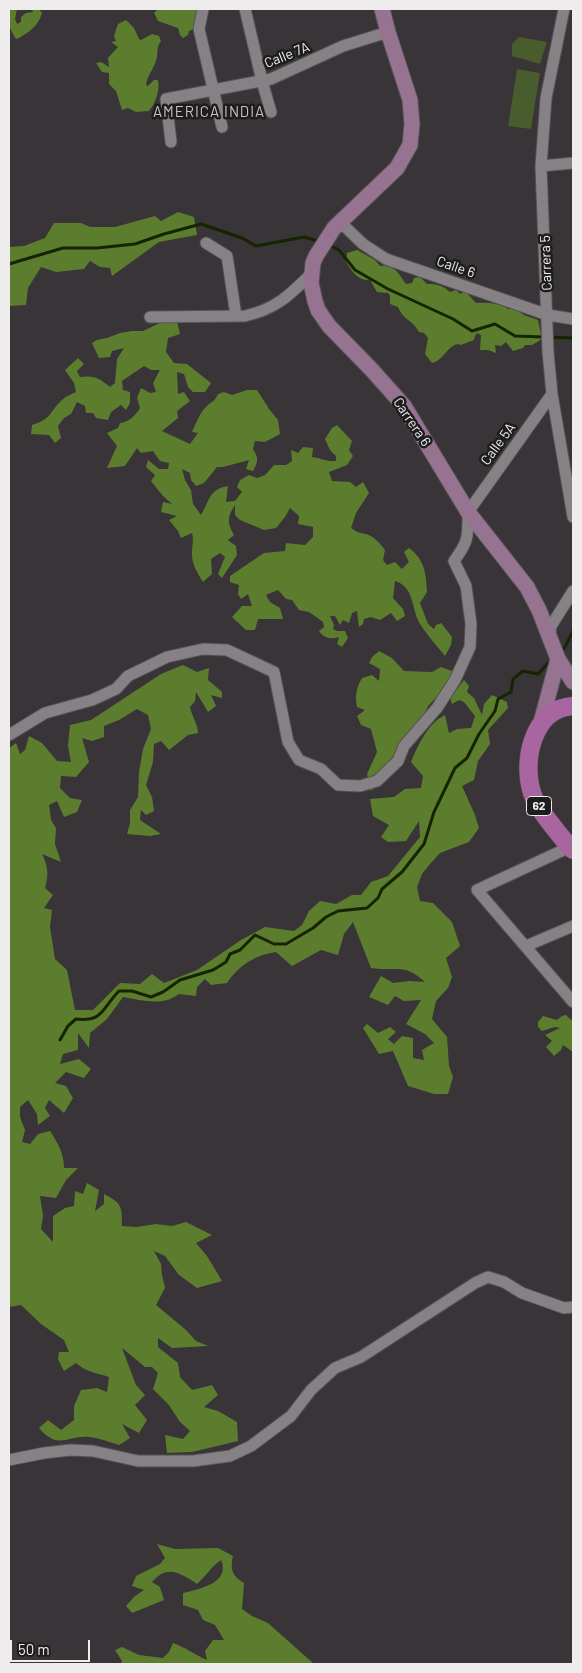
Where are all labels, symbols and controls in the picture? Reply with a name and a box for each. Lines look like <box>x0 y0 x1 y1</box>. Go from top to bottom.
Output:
street label: Calle 7A <box>262 38 312 72</box>
district label: AMERICA INDIA <box>151 103 267 121</box>
street label: Carrera 5 <box>537 235 555 291</box>
street label: Calle 6 <box>435 253 477 281</box>
street label: Carrera 6 <box>390 394 434 450</box>
street label: Calle 5A <box>477 420 519 468</box>
road number: 62 <box>526 796 552 816</box>
scale bar <box>12 1630 92 1662</box>
text: 50 m <box>18 1640 50 1658</box>

